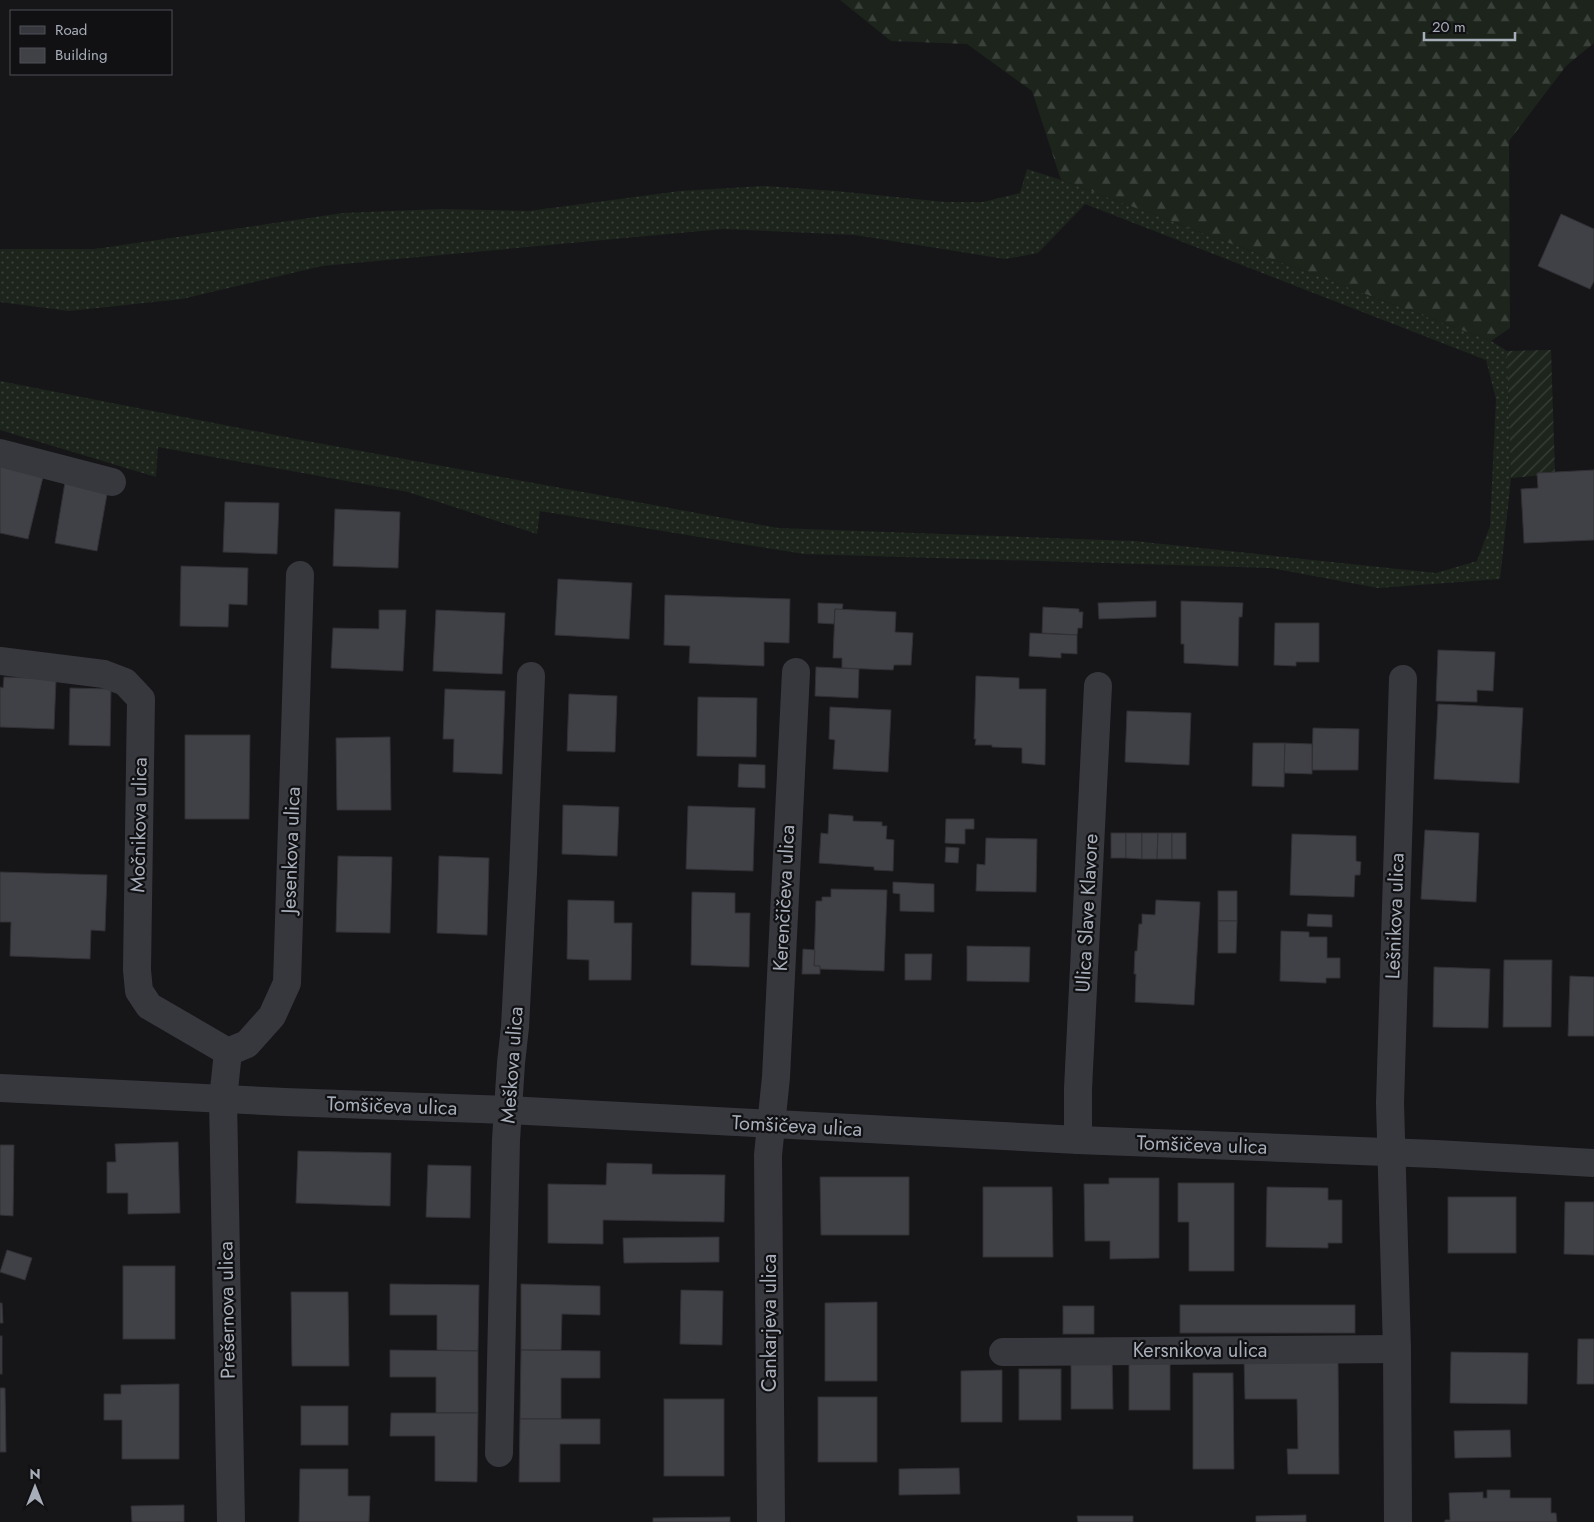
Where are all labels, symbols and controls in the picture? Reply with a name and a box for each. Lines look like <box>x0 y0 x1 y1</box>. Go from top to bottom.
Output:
legend <box>10 10 172 75</box>
scale bar <box>1424 10 1515 42</box>
text: 20 m <box>1432 16 1466 38</box>
text: Road <box>55 19 87 41</box>
text: Building <box>55 44 107 66</box>
street label: Močnikova ulica <box>123 757 155 893</box>
street label: Jesenkova ulica <box>274 786 308 917</box>
street label: Kerenčičeva ulica <box>766 824 802 972</box>
street label: Ulica Slave Klavore <box>1068 833 1106 993</box>
street label: Lešnikova ulica <box>1378 852 1412 980</box>
street label: Meškova ulica <box>493 1005 531 1125</box>
street label: Tomšičeva ulica <box>326 1089 458 1123</box>
street label: Tomšičeva ulica <box>731 1108 863 1144</box>
street label: Tomšičeva ulica <box>1136 1128 1268 1162</box>
street label: Prešernova ulica <box>211 1241 243 1379</box>
street label: Cankarjeva ulica <box>755 1254 784 1392</box>
street label: Kersnikova ulica <box>1133 1336 1267 1365</box>
north arrow <box>10 1462 60 1512</box>
text: N <box>29 1464 41 1484</box>

